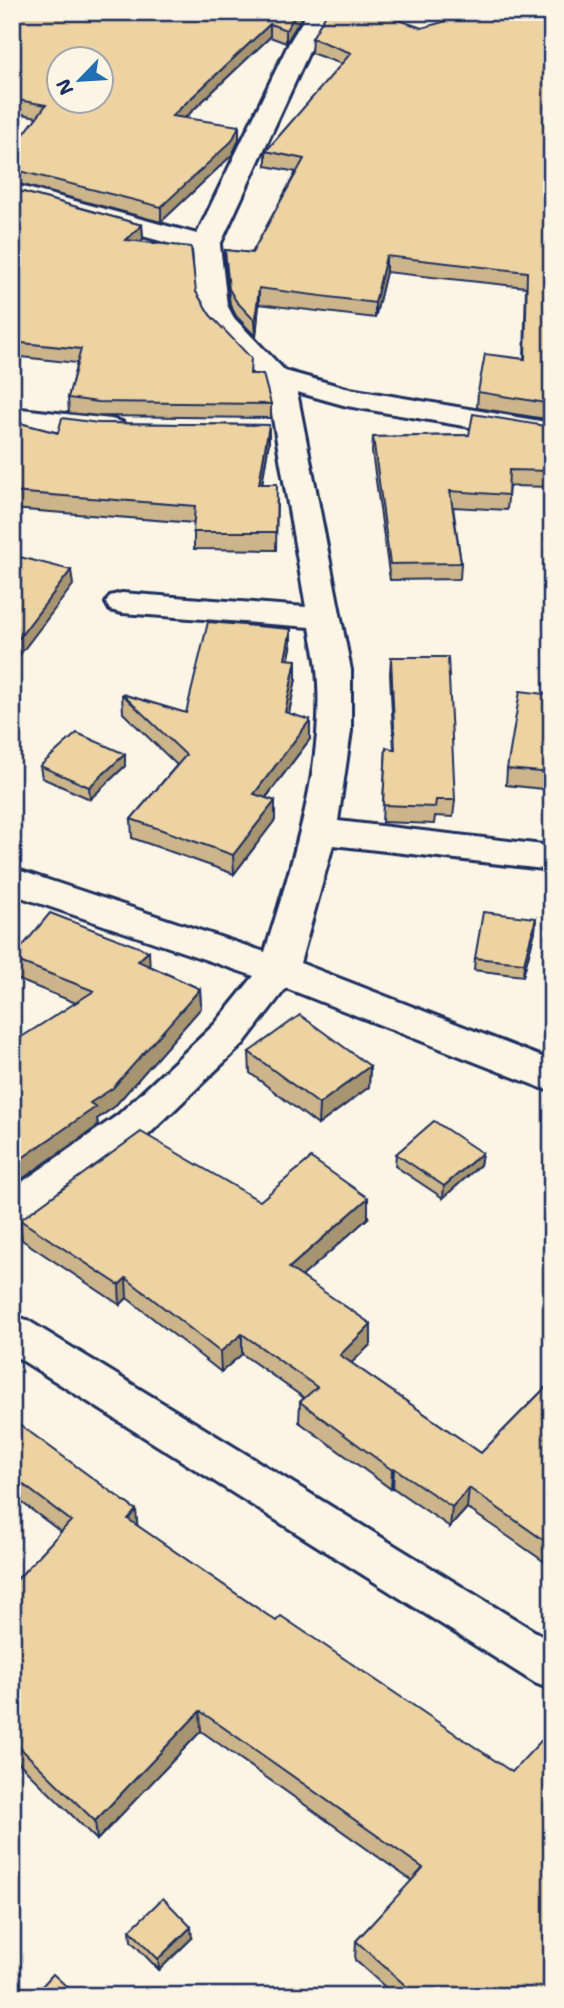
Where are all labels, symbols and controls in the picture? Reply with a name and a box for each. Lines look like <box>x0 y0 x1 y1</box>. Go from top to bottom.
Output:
north arrow <box>46 46 116 116</box>
text: N <box>51 75 80 99</box>

